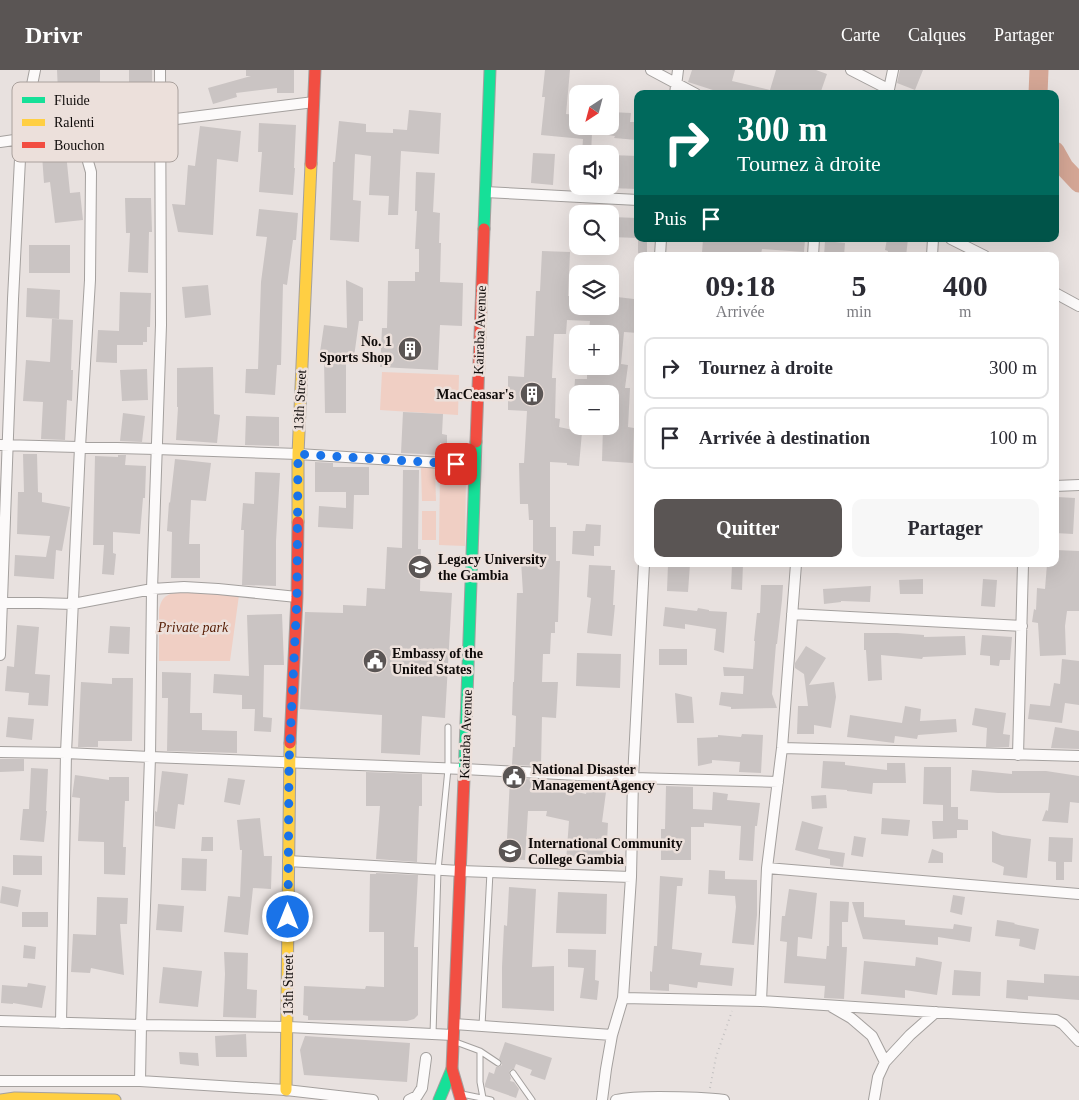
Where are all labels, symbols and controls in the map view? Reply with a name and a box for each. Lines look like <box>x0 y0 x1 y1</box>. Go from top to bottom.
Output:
text: Drivr <box>25 22 82 48</box>
text: Carte <box>841 25 880 45</box>
text: Calques <box>908 25 966 45</box>
text: Partager <box>994 25 1054 45</box>
legend <box>12 82 178 162</box>
north arrow <box>569 85 619 135</box>
map controls <box>569 85 619 435</box>
text: Fluide <box>54 93 90 108</box>
icon: right <box>654 110 719 175</box>
text: 300 m <box>737 110 827 149</box>
text: Ralenti <box>54 115 95 130</box>
text: Bouchon <box>54 138 105 153</box>
button: sound <box>569 145 619 195</box>
text: Tournez à droite <box>737 151 881 176</box>
button: search <box>569 205 619 255</box>
icon: arrive <box>697 205 725 233</box>
text: Puis <box>654 208 687 229</box>
button: layers <box>569 265 619 315</box>
text: 09:18 <box>705 269 775 302</box>
text: 5 <box>851 269 866 302</box>
text: 400 <box>943 269 988 302</box>
street label: Kairaba Avenue <box>471 285 489 375</box>
text: Arrivée <box>716 303 765 320</box>
text: min <box>847 303 871 320</box>
text: m <box>959 303 971 320</box>
button: + <box>569 325 619 375</box>
place label: No. 1 Sports Shop <box>319 334 392 365</box>
building icon: No. 1 Sports Shop <box>397 336 423 362</box>
icon: right <box>656 354 684 382</box>
text: Tournez à droite <box>699 357 833 378</box>
text: 300 m <box>989 357 1037 378</box>
street label: 13th Street <box>291 369 309 431</box>
building icon: MacCeasar's <box>519 381 545 407</box>
button: − <box>569 385 619 435</box>
place label: MacCeasar's <box>436 387 515 402</box>
icon: arrive <box>656 424 684 452</box>
text: Arrivée à destination <box>699 427 870 448</box>
text: 100 m <box>989 427 1037 448</box>
pin <box>435 443 477 485</box>
icon: arrive <box>442 450 470 478</box>
button: Quitter <box>654 499 842 557</box>
button: Partager <box>852 499 1039 557</box>
place label: Legacy University the Gambia <box>438 552 546 583</box>
school or university icon: Legacy University the Gambia <box>407 554 433 580</box>
park label: Private park <box>157 620 229 635</box>
place label: Embassy of the United States <box>392 646 483 677</box>
public building icon: Embassy of the United States <box>362 648 388 674</box>
street label: Kairaba Avenue <box>457 689 475 779</box>
place label: National Disaster ManagementAgency <box>532 762 655 793</box>
public building icon: National Disaster ManagementAgency <box>501 764 527 790</box>
place label: International Community College Gambia <box>528 836 682 867</box>
school or university icon: International Community College Gambia <box>497 838 523 864</box>
position arrow <box>261 890 313 942</box>
street label: 13th Street <box>281 954 296 1016</box>

